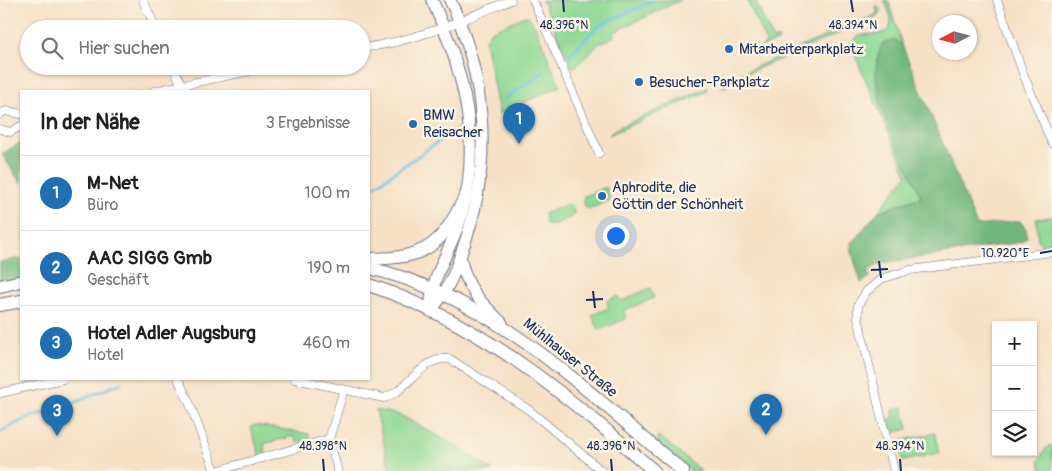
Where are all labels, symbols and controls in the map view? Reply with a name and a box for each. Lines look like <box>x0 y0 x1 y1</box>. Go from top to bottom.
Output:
north arrow <box>932 15 977 60</box>
text: 48.396°N <box>540 18 588 33</box>
text: 48.394°N <box>829 18 877 33</box>
search box <box>20 20 370 75</box>
icon: search <box>38 34 66 62</box>
text: Hier suchen <box>78 36 170 60</box>
place label: Mitarbeiterparkplatz <box>739 40 864 59</box>
marker: Mitarbeiterparkplatz <box>723 43 735 55</box>
place label: Besucher-Parkplatz <box>649 73 770 92</box>
marker: Besucher-Parkplatz <box>633 76 645 88</box>
pin: 1 <box>503 103 535 144</box>
place label: BMW Reisacher <box>423 106 483 142</box>
text: In der Nähe <box>40 109 140 136</box>
text: 3 Ergebnisse <box>266 113 350 133</box>
marker: BMW Reisacher <box>407 118 419 130</box>
text: M-Net <box>87 171 139 195</box>
place label: Aphrodite, die Göttin der Schönheit <box>612 178 744 214</box>
text: 1 <box>53 183 59 203</box>
text: 100 m <box>304 183 350 203</box>
marker: Aphrodite, die Göttin der Schönheit <box>596 190 608 202</box>
text: Büro <box>87 195 118 215</box>
your location <box>603 223 629 249</box>
text: AAC SIGG Gmb <box>87 246 212 270</box>
text: 10.920°E <box>981 246 1029 261</box>
text: 2 <box>52 258 60 278</box>
text: 190 m <box>307 258 350 278</box>
text: Geschäft <box>87 270 149 290</box>
street label: Mühlhauser Straße <box>519 314 621 402</box>
text: Hotel Adler Augsburg <box>87 321 256 345</box>
map controls <box>992 321 1037 456</box>
button: + <box>992 321 1037 366</box>
text: 3 <box>52 333 60 353</box>
text: 460 m <box>303 333 350 353</box>
text: Hotel <box>87 345 124 365</box>
button: − <box>992 366 1037 411</box>
pin: 2 <box>750 394 782 435</box>
pin: 3 <box>41 395 73 436</box>
button: layers <box>992 411 1037 456</box>
text: 48.398°N <box>299 439 347 454</box>
text: 48.396°N <box>587 439 635 454</box>
text: 48.394°N <box>876 439 924 454</box>

